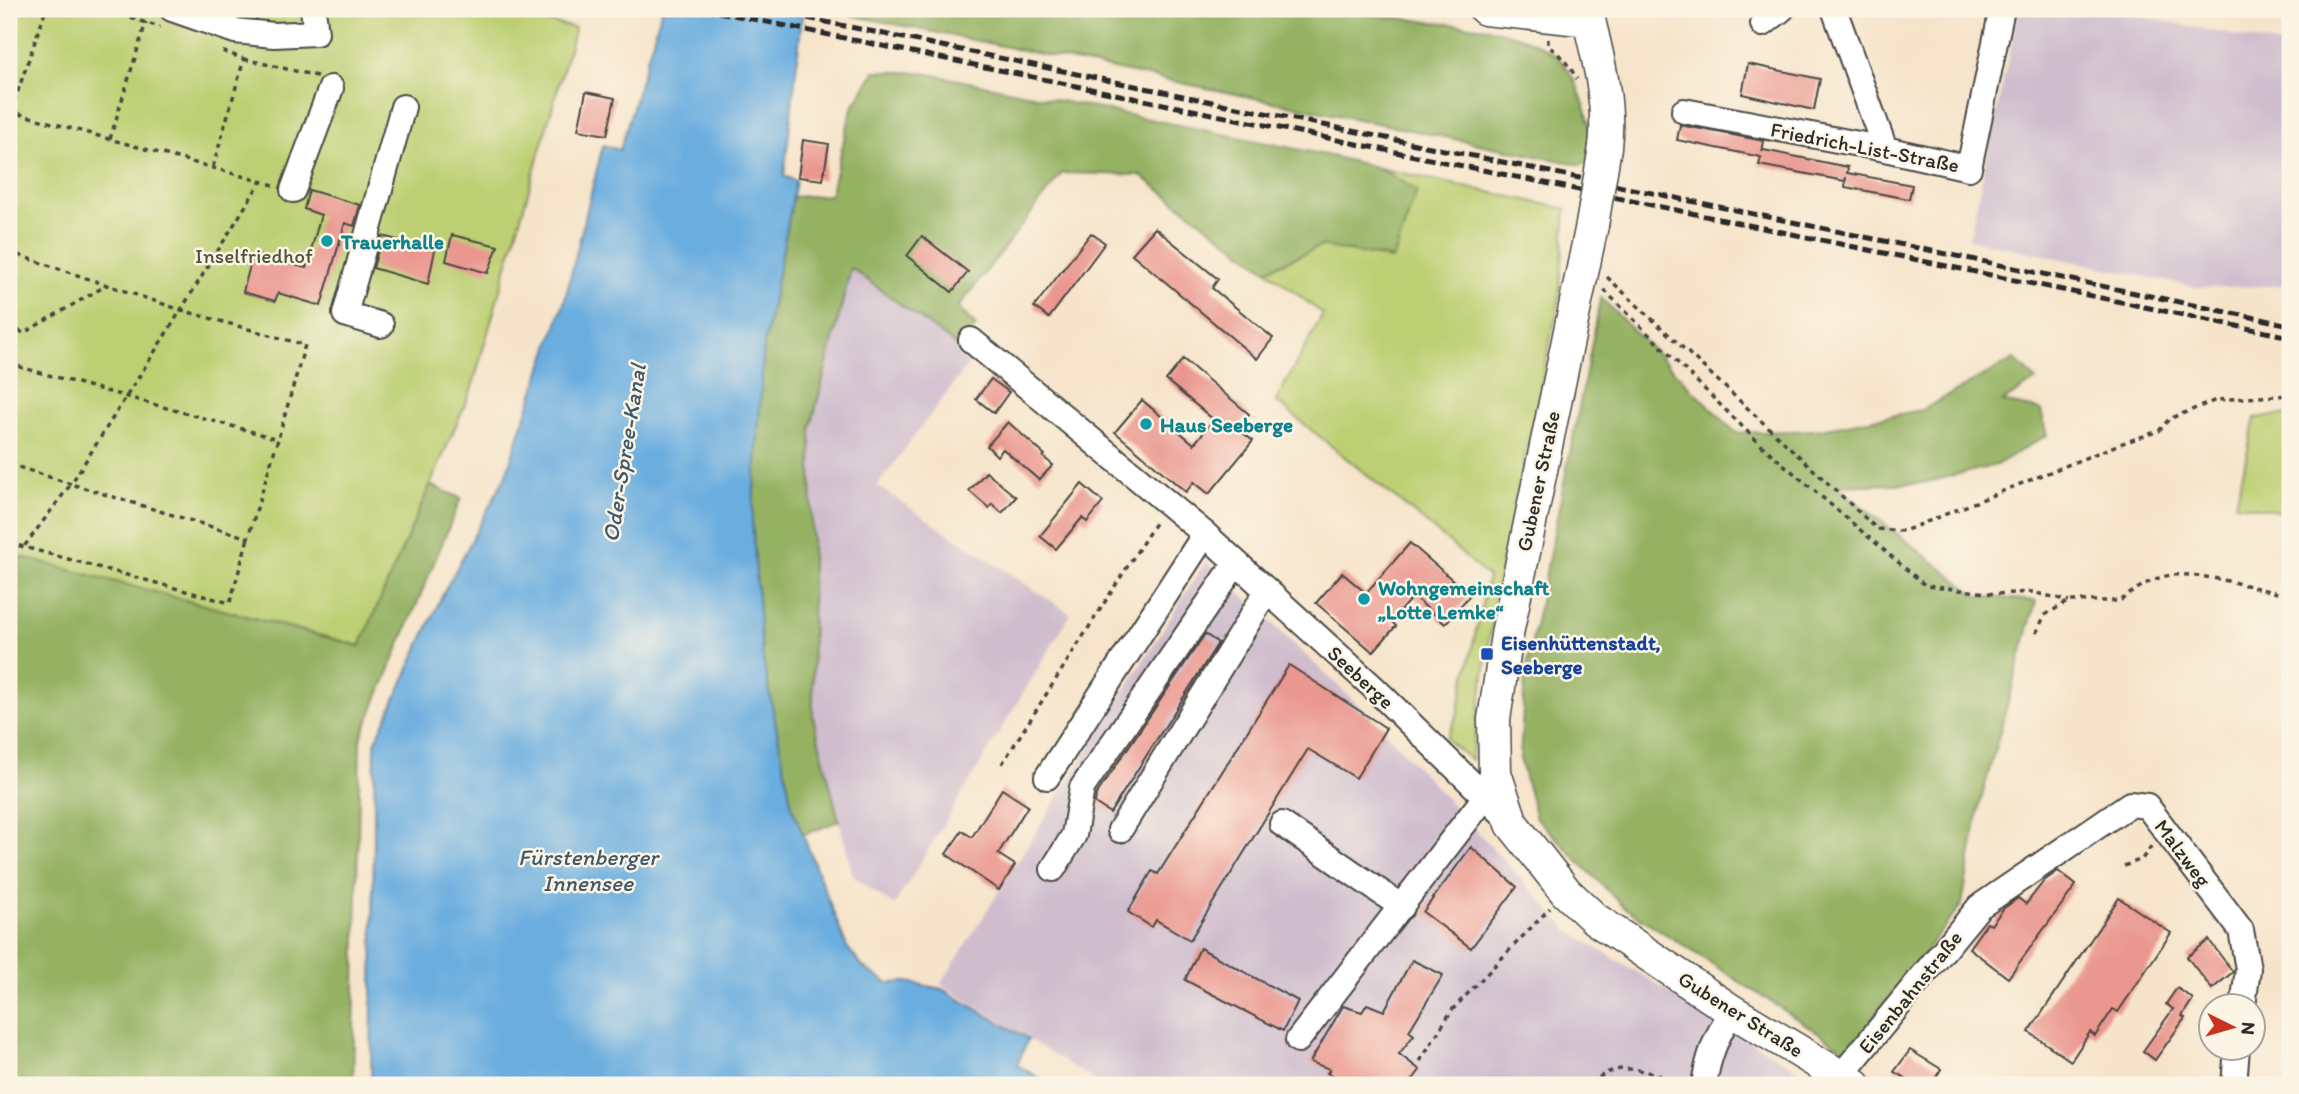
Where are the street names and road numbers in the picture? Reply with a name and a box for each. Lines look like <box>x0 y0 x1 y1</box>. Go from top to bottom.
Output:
street label: Friedrich-List-Straße <box>1769 116 1961 178</box>
street label: Gubener Straße <box>1511 409 1565 553</box>
street label: Seeberge <box>1323 640 1399 714</box>
street label: Malzweg <box>2150 814 2217 892</box>
street label: Eisenbahnstraße <box>1853 925 1967 1059</box>
street label: Gubener Straße <box>1674 966 1808 1062</box>

